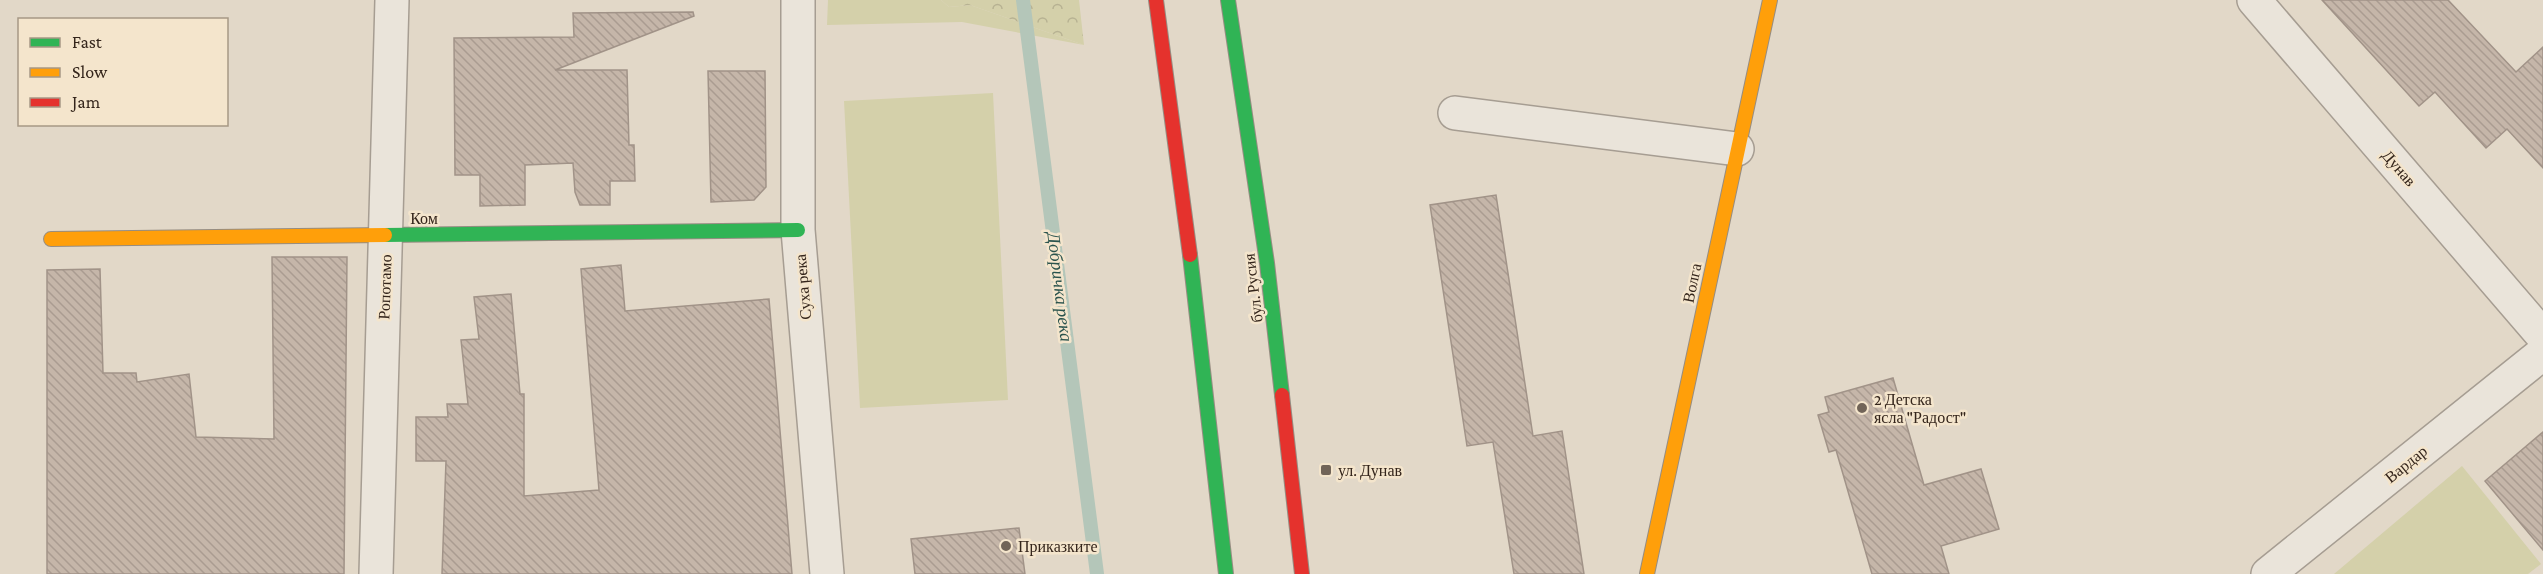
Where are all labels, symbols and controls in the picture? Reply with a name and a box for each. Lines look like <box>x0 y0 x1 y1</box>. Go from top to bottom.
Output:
legend <box>18 18 228 126</box>
text: Fast <box>72 32 103 52</box>
text: Slow <box>72 62 108 82</box>
text: Jam <box>70 92 101 112</box>
street label: Дунав <box>2378 147 2420 190</box>
street label: Ком <box>410 210 438 227</box>
water label: Добричка река <box>1043 229 1077 343</box>
street label: бул. Русия <box>1240 252 1267 323</box>
street label: Суха река <box>792 253 815 321</box>
street label: Ропотамо <box>375 254 395 320</box>
street label: Волга <box>1680 262 1704 304</box>
place label: 2 Детска ясла "Радост" <box>1874 391 1966 427</box>
marker: 2 Детска ясла "Радост" <box>1855 401 1869 415</box>
street label: Вардар <box>2382 442 2431 487</box>
place label: ул. Дунав <box>1338 462 1403 480</box>
marker: ул. Дунав <box>1319 463 1333 477</box>
place label: Приказките <box>1018 538 1098 556</box>
marker: Приказките <box>999 539 1013 553</box>

